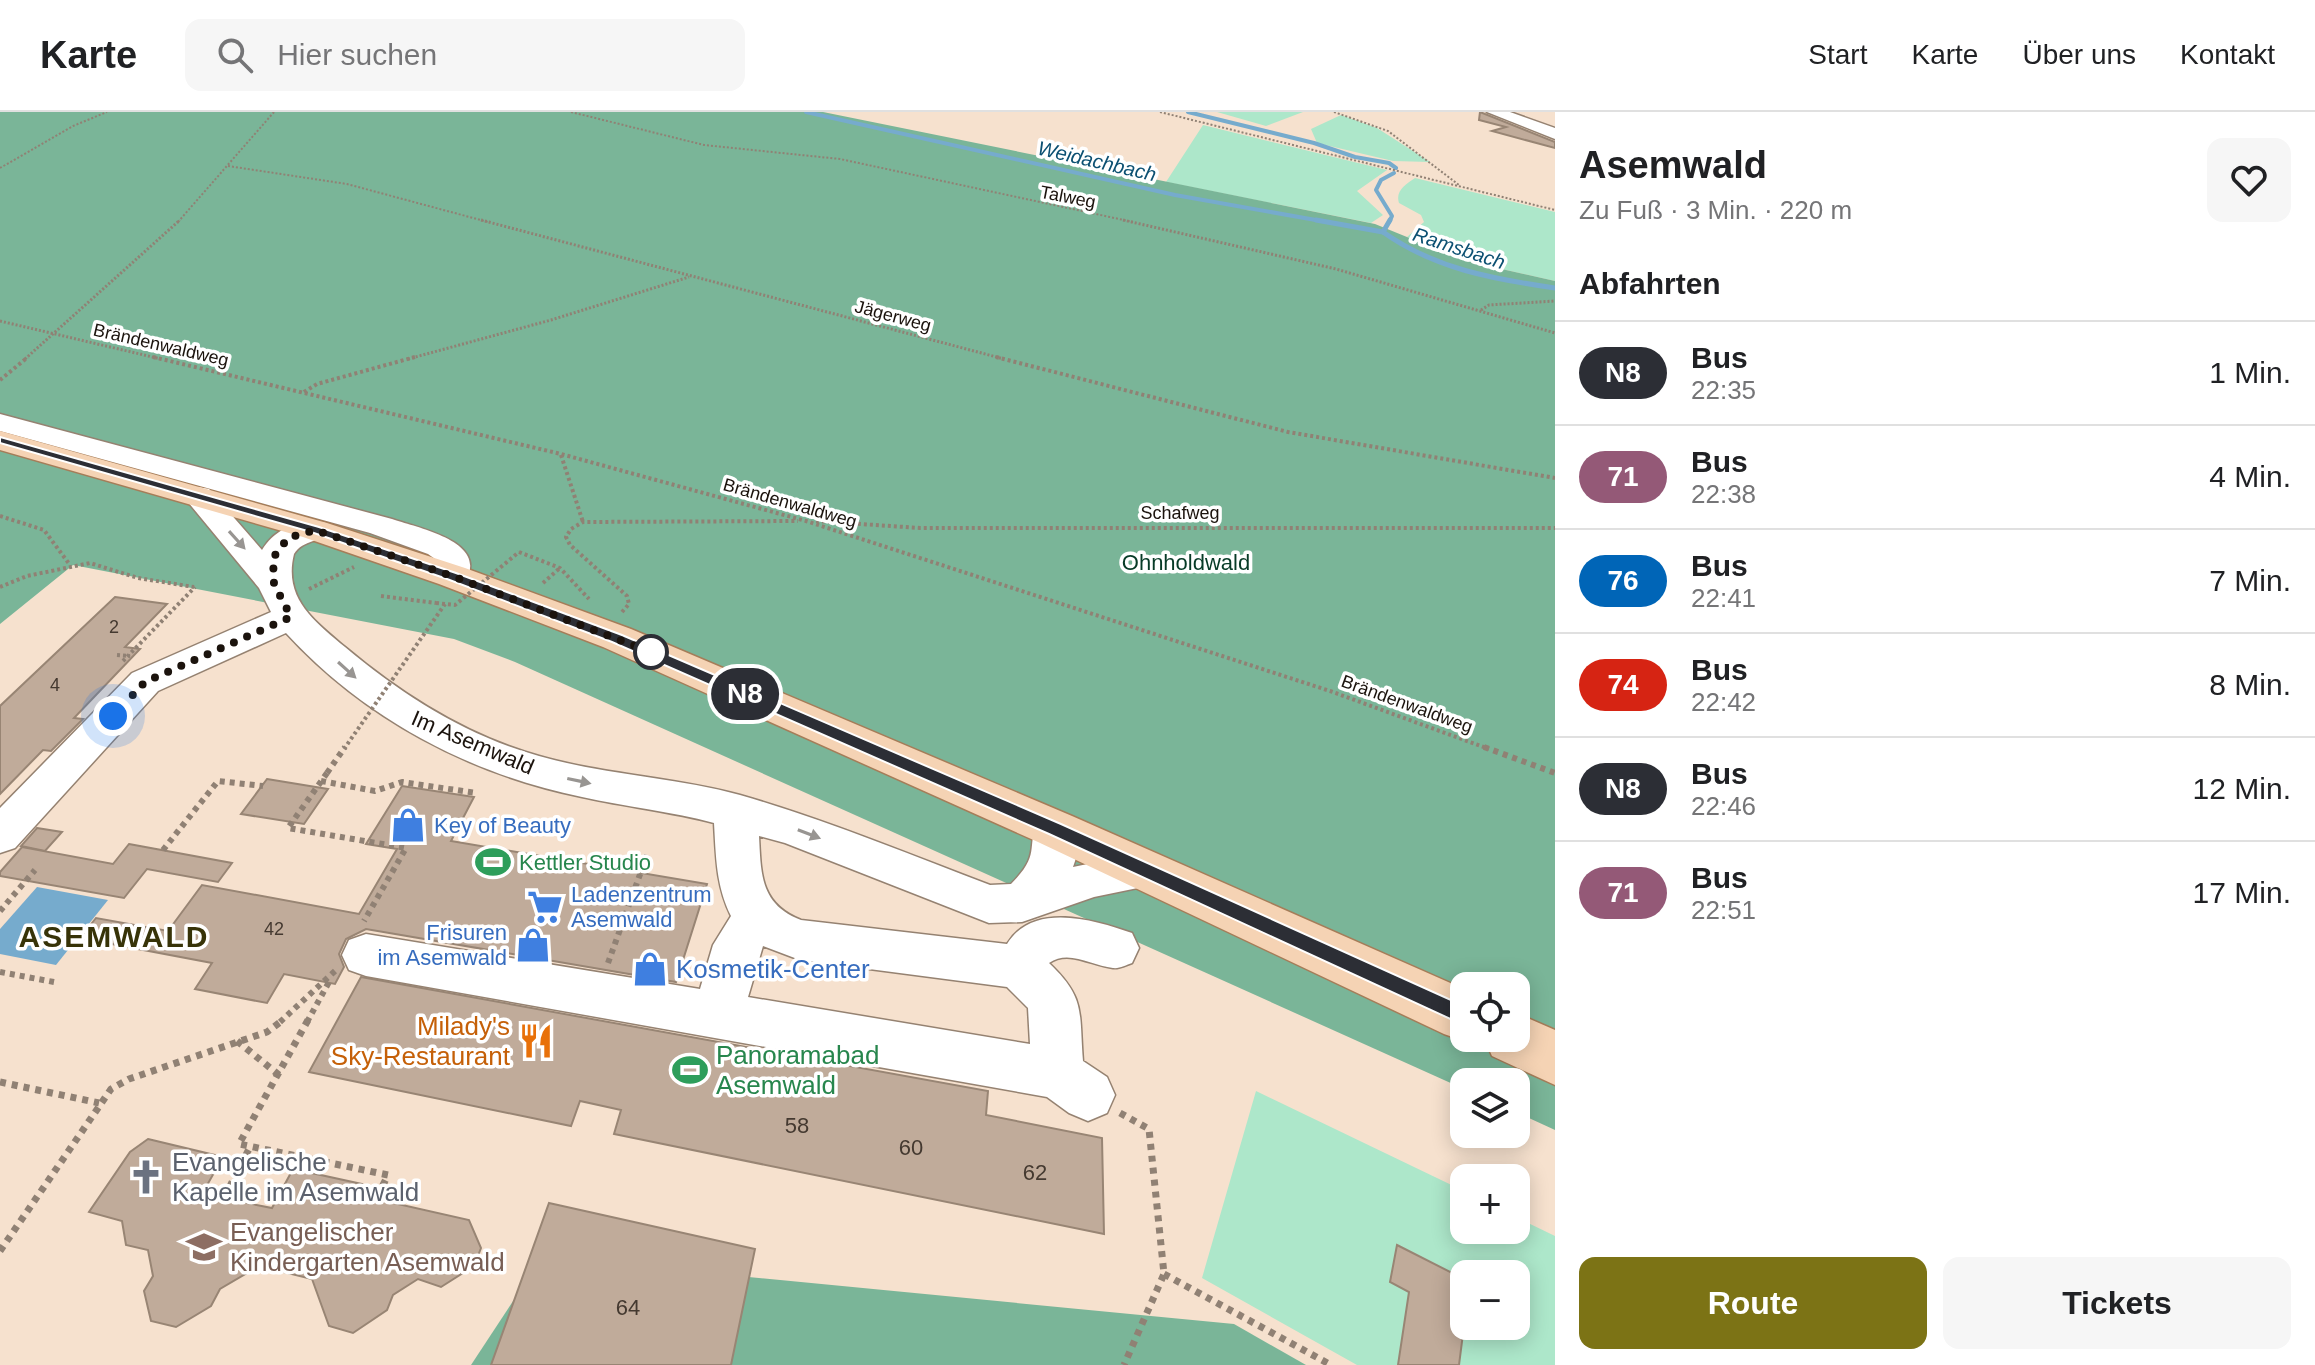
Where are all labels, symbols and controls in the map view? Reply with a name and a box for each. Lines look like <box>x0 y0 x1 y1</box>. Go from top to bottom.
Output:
search box <box>185 19 745 91</box>
icon: search <box>213 33 257 77</box>
text: Karte <box>40 34 137 76</box>
text: Hier suchen <box>277 38 437 71</box>
text: Start <box>1808 39 1867 70</box>
text: Karte <box>1911 39 1978 70</box>
text: Über uns <box>2022 39 2136 70</box>
text: Kontakt <box>2180 39 2275 70</box>
water label: Weidachbach <box>1036 137 1158 185</box>
button: heart <box>2207 138 2291 222</box>
text: Asemwald <box>1579 144 1767 186</box>
street label: Talweg <box>1039 182 1097 212</box>
text: Zu Fuß · 3 Min. · 220 m <box>1579 195 1852 225</box>
water label: Ramsbach <box>1410 223 1508 273</box>
text: Abfahrten <box>1579 267 1721 300</box>
street label: Jägerweg <box>853 296 933 336</box>
street label: Brändenwaldweg <box>91 320 231 370</box>
text: Bus <box>1691 341 1748 374</box>
text: 1 Min. <box>2209 356 2291 389</box>
text: N8 <box>1605 357 1641 388</box>
text: 22:35 <box>1691 375 1756 405</box>
text: Bus <box>1691 445 1748 478</box>
text: 4 Min. <box>2209 460 2291 493</box>
text: 71 <box>1607 461 1639 492</box>
street label: Brändenwaldweg <box>721 474 859 532</box>
text: 22:38 <box>1691 479 1756 509</box>
street label: Schafweg <box>1140 503 1220 523</box>
one-way arrow <box>227 530 245 549</box>
text: Bus <box>1691 549 1748 582</box>
park label: Ohnholdwald <box>1122 550 1250 575</box>
text: 7 Min. <box>2209 564 2291 597</box>
text: 76 <box>1607 565 1639 596</box>
text: 22:41 <box>1691 583 1756 613</box>
house number: 2 <box>109 617 119 637</box>
unlabelled marker <box>634 635 668 669</box>
text: Bus <box>1691 653 1748 686</box>
one-way arrow <box>337 661 357 678</box>
line badge: N8 <box>709 668 781 720</box>
text: 8 Min. <box>2209 668 2291 701</box>
text: 74 <box>1607 669 1639 700</box>
street label: Brändenwaldweg <box>1339 671 1475 737</box>
house number: 4 <box>50 675 60 695</box>
text: N8 <box>727 678 763 709</box>
text: 22:42 <box>1691 687 1756 717</box>
your location <box>93 696 133 736</box>
street label: Im Asemwald <box>408 705 538 780</box>
text: Bus <box>1691 757 1748 790</box>
text: 12 Min. <box>2193 772 2291 805</box>
text: N8 <box>1605 773 1641 804</box>
one-way arrow <box>567 775 592 787</box>
text: 22:46 <box>1691 791 1756 821</box>
shop icon: Key of Beauty <box>389 806 427 844</box>
place label: Key of Beauty <box>434 813 571 838</box>
one-way arrow <box>797 828 821 841</box>
sports icon: Kettler Studio <box>474 843 512 881</box>
place label: Kettler Studio <box>519 850 651 875</box>
text: Bus <box>1691 861 1748 894</box>
text: 17 Min. <box>2193 876 2291 909</box>
text: 71 <box>1607 877 1639 908</box>
place label: Ladenzentrum Asemwald <box>571 882 712 932</box>
supermarket icon: Ladenzentrum Asemwald <box>526 888 564 926</box>
text: 22:51 <box>1691 895 1756 925</box>
house number: 42 <box>264 919 284 939</box>
district label: ASEMWALD <box>19 920 210 953</box>
place label: Frisuren im Asemwald <box>377 920 507 970</box>
shop icon: Frisuren im Asemwald <box>514 926 552 964</box>
shop icon: Kosmetik-Center <box>631 950 669 988</box>
place label: Kosmetik-Center <box>676 954 870 984</box>
map controls <box>1450 972 1530 1340</box>
button: locate <box>1450 972 1530 1052</box>
place label: Milady's Sky-Restaurant <box>331 1011 511 1071</box>
restaurant icon: Milady's Sky-Restaurant <box>517 1022 555 1060</box>
place label: Panoramabad Asemwald <box>716 1040 879 1100</box>
sports icon: Panoramabad Asemwald <box>671 1051 709 1089</box>
button: layers <box>1450 1068 1530 1148</box>
house number: 58 <box>785 1113 809 1138</box>
house number: 60 <box>899 1135 923 1160</box>
place label: Evangelische Kapelle im Asemwald <box>172 1147 419 1207</box>
church icon: Evangelische Kapelle im Asemwald <box>127 1158 165 1196</box>
house number: 62 <box>1023 1160 1047 1185</box>
button: + <box>1450 1164 1530 1244</box>
place label: Evangelischer Kindergarten Asemwald <box>230 1217 505 1277</box>
school or university icon: Evangelischer Kindergarten Asemwald <box>185 1228 223 1266</box>
button: Route <box>1579 1257 1927 1349</box>
button: Tickets <box>1943 1257 2291 1349</box>
button: − <box>1450 1260 1530 1340</box>
house number: 64 <box>616 1295 640 1320</box>

